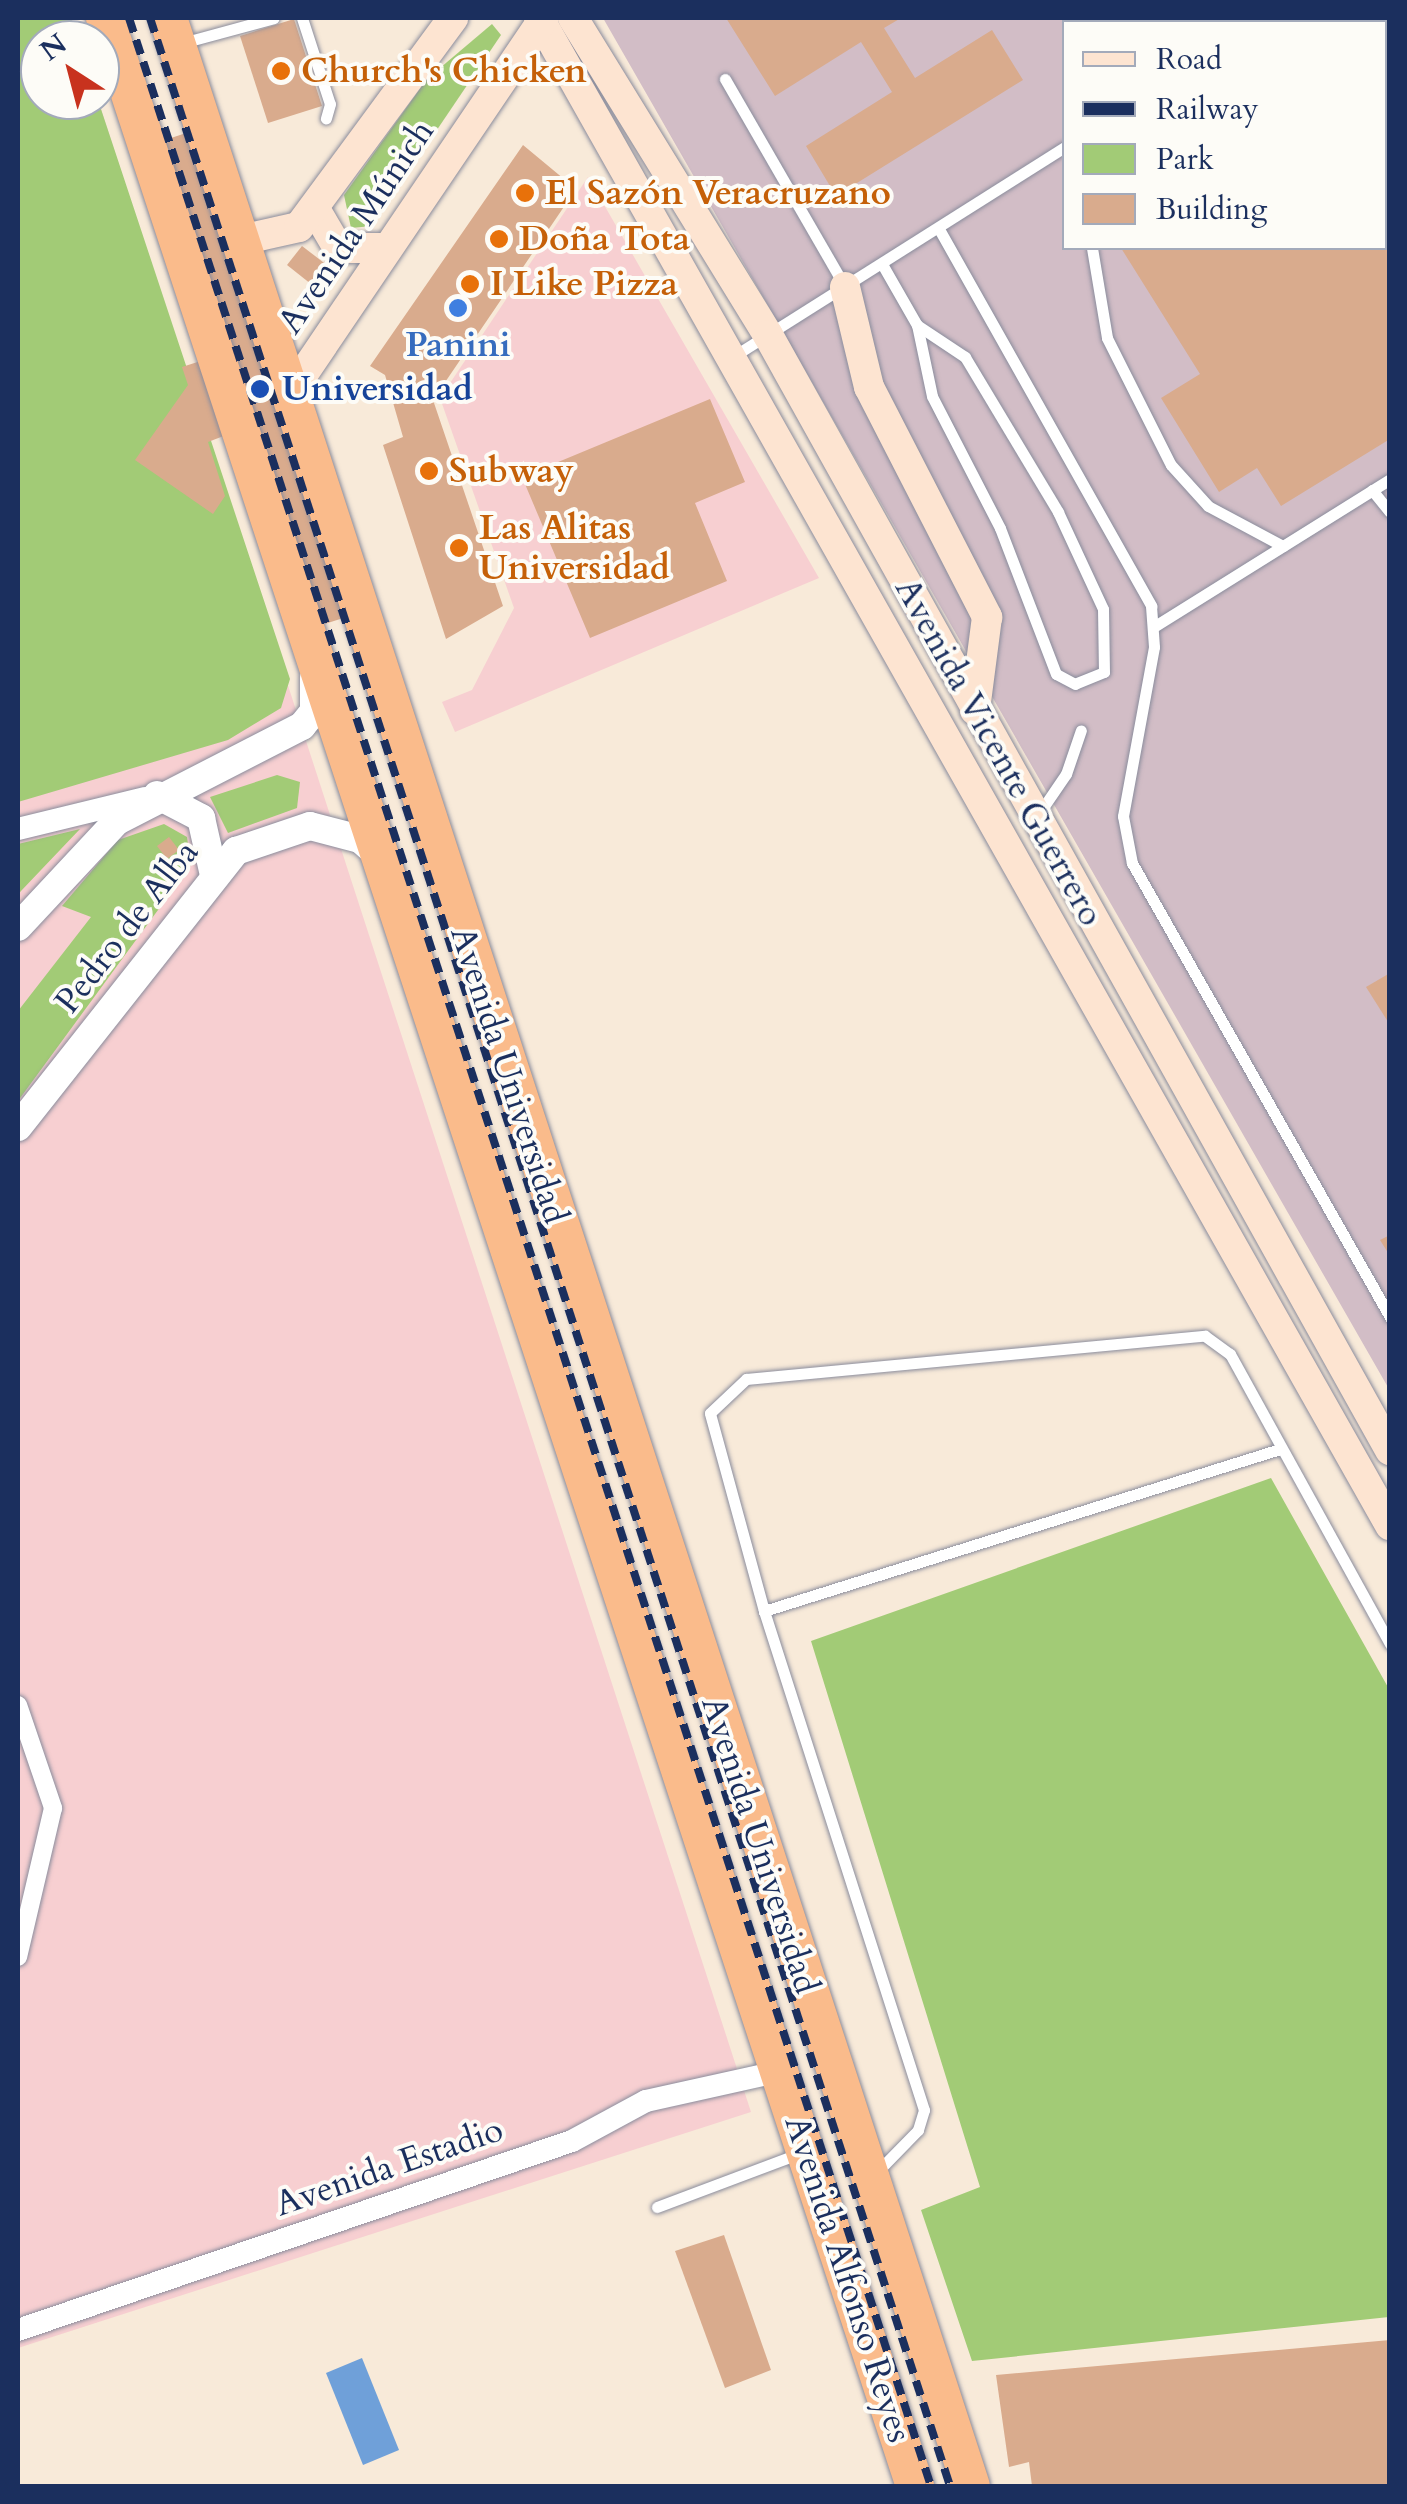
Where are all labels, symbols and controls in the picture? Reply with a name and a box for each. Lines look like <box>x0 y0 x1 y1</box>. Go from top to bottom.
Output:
north arrow <box>20 20 120 120</box>
legend <box>1062 20 1387 250</box>
text: N <box>33 25 75 70</box>
text: Road <box>1156 39 1222 80</box>
place label: Church's Chicken <box>301 50 587 92</box>
marker: Church's Chicken <box>270 60 292 82</box>
text: Railway <box>1156 89 1259 130</box>
street label: Avenida Múnich <box>269 112 443 342</box>
text: Park <box>1156 139 1214 180</box>
place label: El Sazón Veracruzano <box>545 172 891 214</box>
marker: El Sazón Veracruzano <box>514 182 536 204</box>
text: Building <box>1156 189 1267 230</box>
place label: Doña Tota <box>519 218 690 260</box>
marker: Doña Tota <box>488 228 510 250</box>
place label: I Like Pizza <box>490 263 678 305</box>
marker: I Like Pizza <box>459 273 481 295</box>
marker: Panini <box>447 297 469 319</box>
place label: Panini <box>405 324 511 366</box>
place label: Universidad <box>282 368 473 410</box>
marker: Universidad <box>247 376 273 402</box>
place label: Subway <box>449 450 574 492</box>
marker: Subway <box>418 460 440 482</box>
place label: Las Alitas Universidad <box>479 507 670 589</box>
marker: Las Alitas Universidad <box>448 537 470 559</box>
street label: Avenida Vicente Guerrero <box>886 571 1112 933</box>
street label: Pedro de Alba <box>46 832 208 1022</box>
street label: Avenida Universidad <box>441 921 577 1229</box>
street label: Avenida Universidad <box>692 1691 828 1999</box>
street label: Avenida Estadio <box>270 2108 508 2226</box>
street label: Avenida Alfonso Reyes <box>775 2110 921 2448</box>

